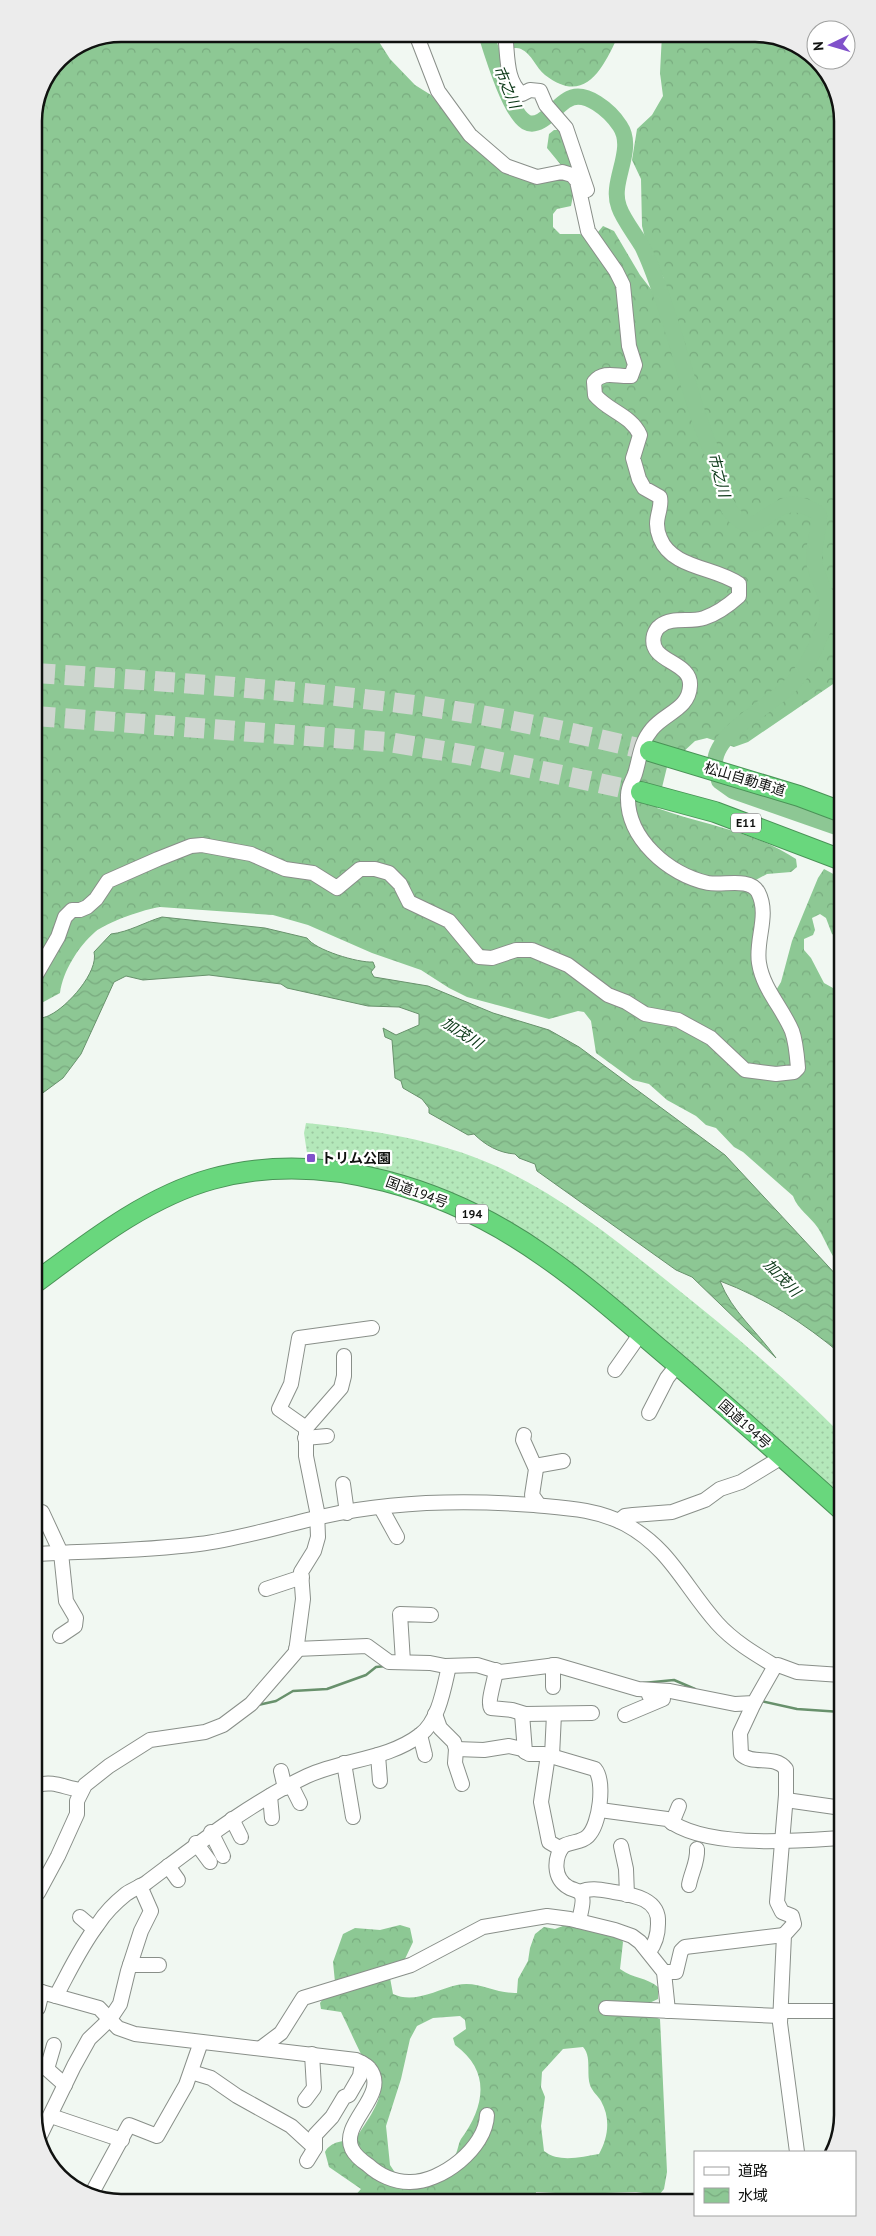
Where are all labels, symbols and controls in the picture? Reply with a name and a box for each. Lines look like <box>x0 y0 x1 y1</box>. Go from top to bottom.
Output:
north arrow <box>806 20 856 70</box>
text: N <box>809 41 827 52</box>
water label: 市之川 <box>490 62 526 113</box>
water label: 市之川 <box>704 451 735 501</box>
street label: 松山自動車道 <box>702 758 788 800</box>
road number: E11 <box>731 814 761 832</box>
water label: 加茂川 <box>438 1012 488 1054</box>
place label: トリム公園 <box>321 1149 391 1167</box>
marker: トリム公園 <box>305 1152 317 1164</box>
street label: 国道194号 <box>383 1172 451 1212</box>
road number: 194 <box>456 1204 488 1224</box>
water label: 加茂川 <box>760 1255 806 1302</box>
street label: 国道194号 <box>715 1396 775 1452</box>
legend <box>694 2151 856 2216</box>
text: 道路 <box>738 2161 768 2180</box>
text: 水域 <box>738 2186 768 2205</box>

